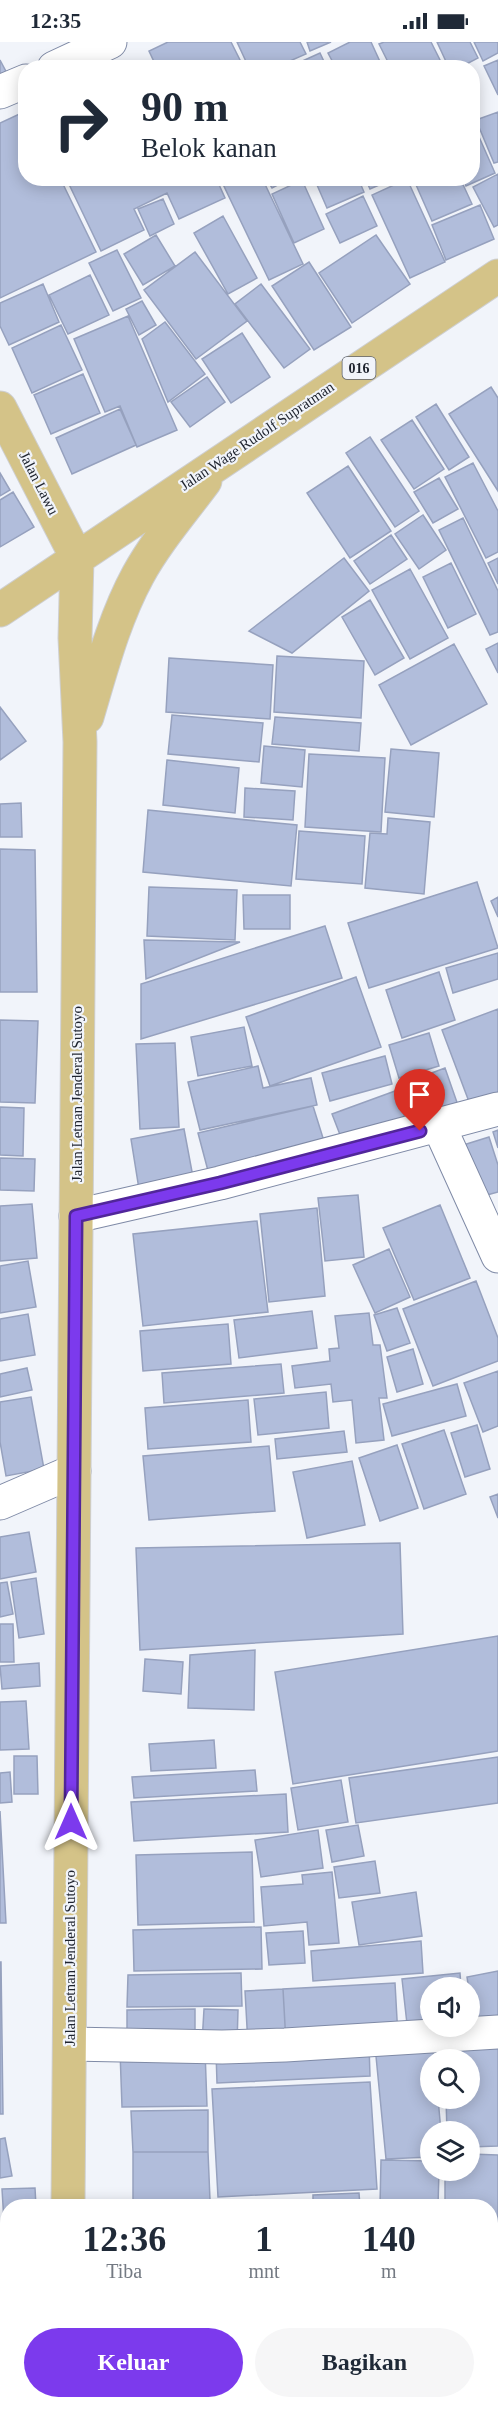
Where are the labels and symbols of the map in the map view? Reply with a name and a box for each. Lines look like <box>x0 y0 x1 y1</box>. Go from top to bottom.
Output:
road number: 016 <box>342 357 376 379</box>
street label: Jalan Wage Rudolf Supratman <box>177 378 337 494</box>
street label: Jalan Lawu <box>16 449 62 518</box>
street label: Jalan Letnan Jenderal Sutoyo <box>69 1006 85 1182</box>
pin <box>394 1069 445 1131</box>
position arrow <box>39 1790 103 1854</box>
street label: Jalan Letnan Jenderal Sutoyo <box>62 1870 78 2046</box>

